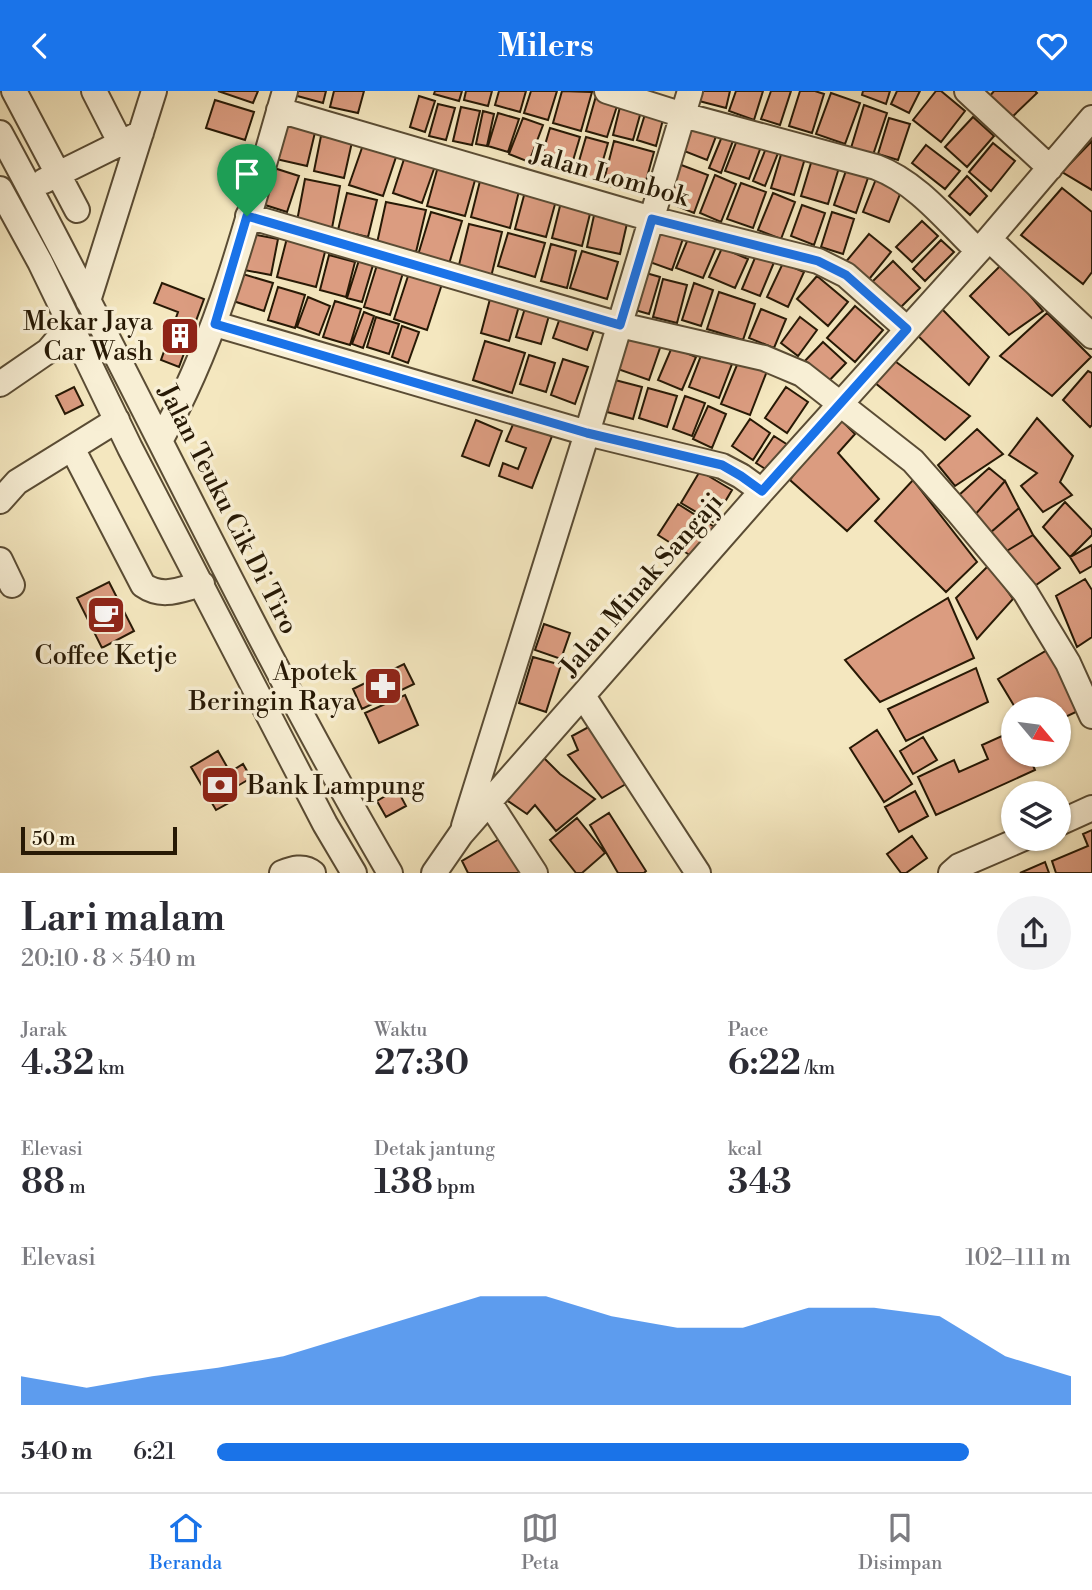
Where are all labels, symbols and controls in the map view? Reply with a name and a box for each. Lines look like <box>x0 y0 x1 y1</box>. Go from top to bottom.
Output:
text: Milers <box>498 26 594 66</box>
icon: back <box>21 27 59 65</box>
icon: heart <box>1033 27 1071 65</box>
street label: Jalan Lombok <box>526 138 694 214</box>
pin <box>217 144 277 216</box>
icon: arrive <box>228 155 266 193</box>
place label: Mekar Jaya Car Wash <box>23 306 154 368</box>
building icon: Mekar Jaya Car Wash <box>159 315 201 357</box>
street label: Jalan Teuku Cik Di Tiro <box>151 378 305 640</box>
street label: Jalan Minak Sangaji <box>553 487 730 684</box>
cafe icon: Coffee Ketje <box>85 594 127 636</box>
place label: Coffee Ketje <box>35 640 177 672</box>
place label: Apotek Beringin Raya <box>188 656 357 718</box>
pharmacy icon: Apotek Beringin Raya <box>362 665 404 707</box>
north arrow <box>1001 697 1071 767</box>
map controls <box>1001 697 1071 851</box>
bank icon: Bank Lampung <box>199 764 241 806</box>
place label: Bank Lampung <box>246 770 425 802</box>
button: layers <box>1001 781 1071 851</box>
scale bar <box>21 823 177 855</box>
text: 50 m <box>32 827 76 851</box>
text: Lari malam <box>21 895 225 942</box>
button: share <box>997 896 1071 970</box>
text: 20:10 · 8 × 540 m <box>21 945 196 973</box>
text: Jarak <box>21 1018 66 1042</box>
text: Waktu <box>374 1018 427 1042</box>
text: Pace <box>728 1018 768 1042</box>
text: 4.32 <box>21 1042 94 1085</box>
text: 27:30 <box>374 1042 469 1085</box>
text: 6:22 <box>728 1042 801 1085</box>
text: km <box>94 1056 125 1080</box>
text: /km <box>801 1056 835 1080</box>
text: Elevasi <box>21 1137 83 1161</box>
text: Detak jantung <box>374 1137 495 1161</box>
text: kcal <box>728 1137 762 1161</box>
text: 88 <box>21 1161 65 1204</box>
text: 138 <box>374 1161 433 1204</box>
text: 343 <box>728 1161 792 1204</box>
text: m <box>65 1175 86 1199</box>
text: bpm <box>433 1175 475 1199</box>
text: Elevasi <box>21 1244 96 1272</box>
text: 102–111 m <box>965 1244 1071 1272</box>
text: 540 m <box>21 1438 92 1466</box>
text: 6:21 <box>133 1438 175 1466</box>
tab: Beranda <box>150 1509 222 1575</box>
tab: Peta <box>521 1509 559 1575</box>
tab: Disimpan <box>858 1509 942 1575</box>

